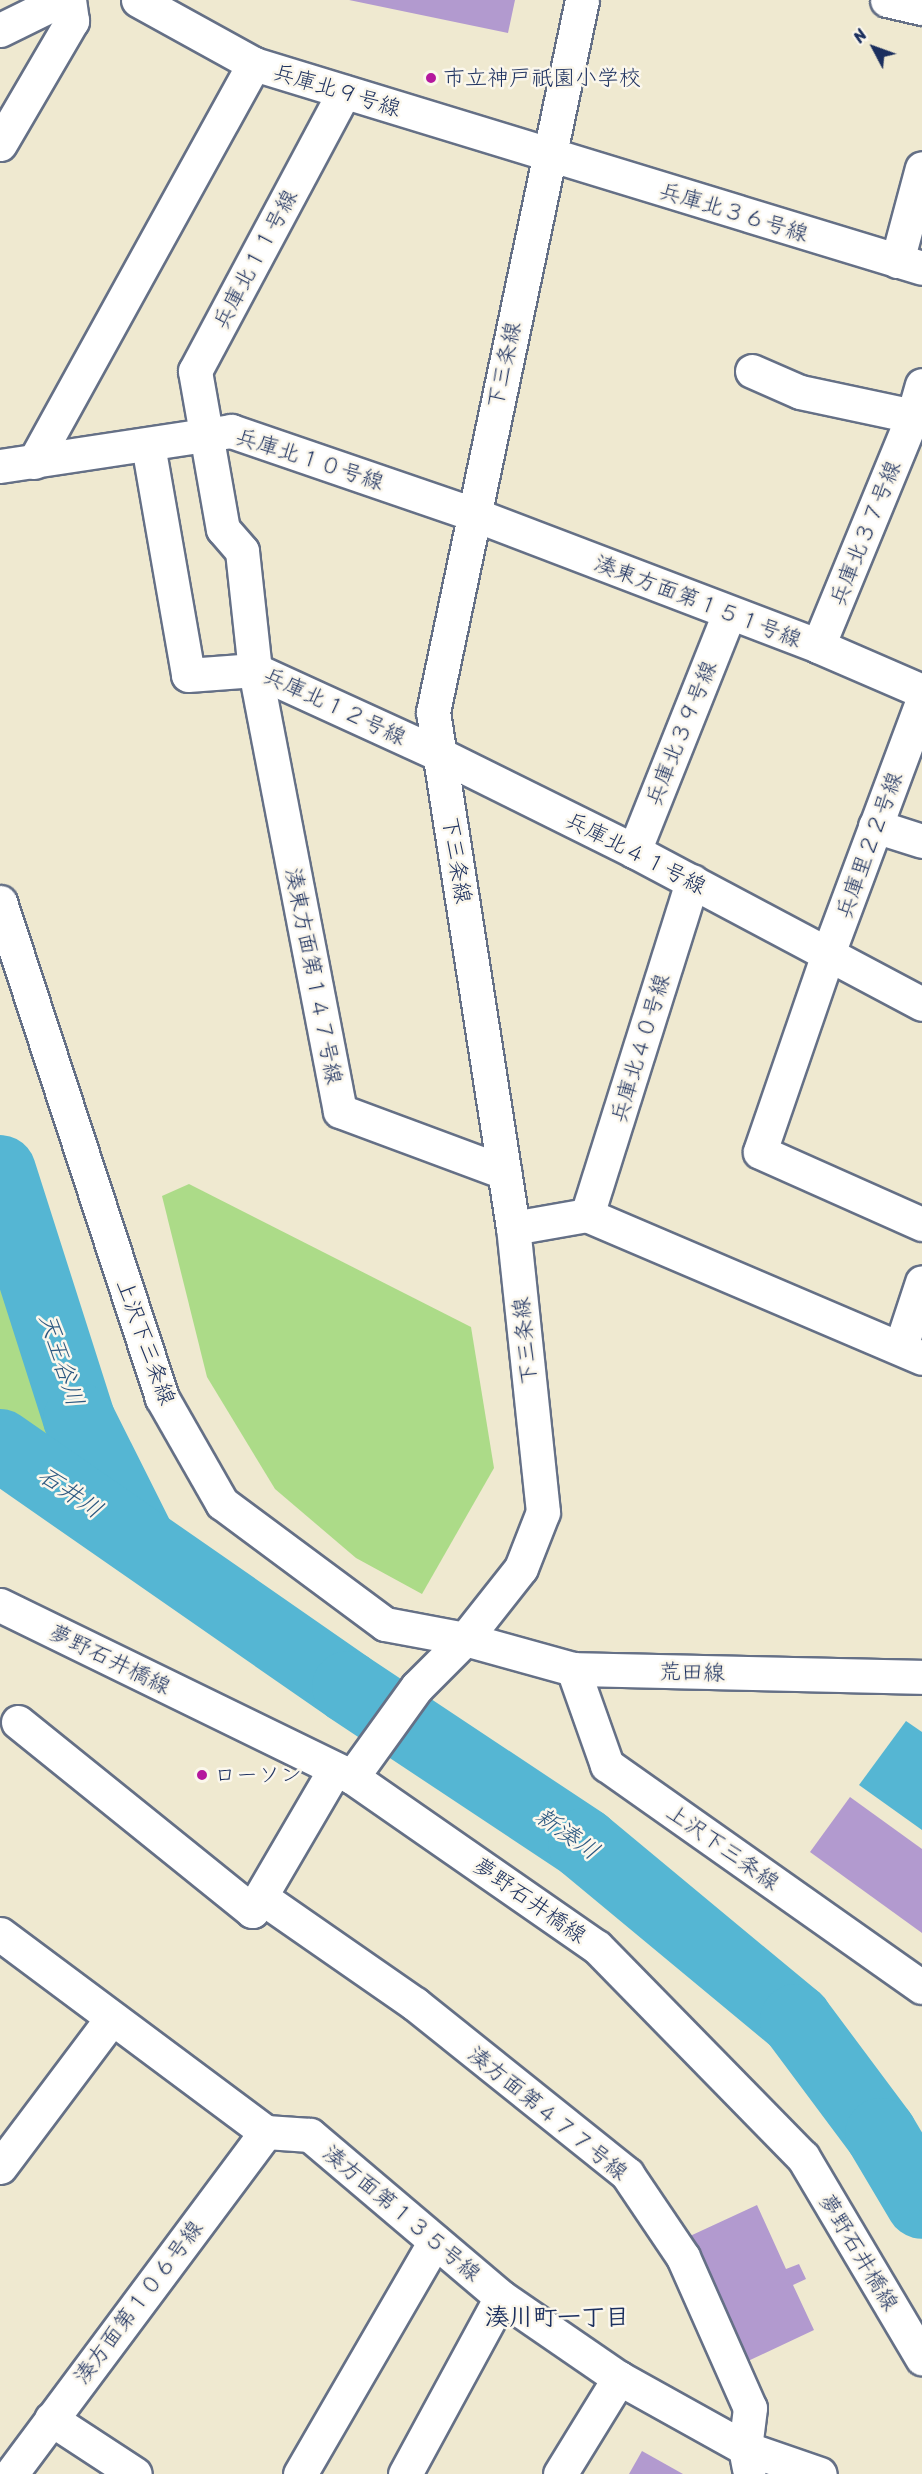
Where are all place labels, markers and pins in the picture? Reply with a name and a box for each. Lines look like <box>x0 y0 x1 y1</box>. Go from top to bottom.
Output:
place label: 市立神戸祇園小学校 <box>443 65 641 91</box>
marker: 市立神戸祇園小学校 <box>424 71 438 85</box>
place label: ローソン <box>214 1762 302 1788</box>
marker: ローソン <box>195 1768 209 1782</box>

